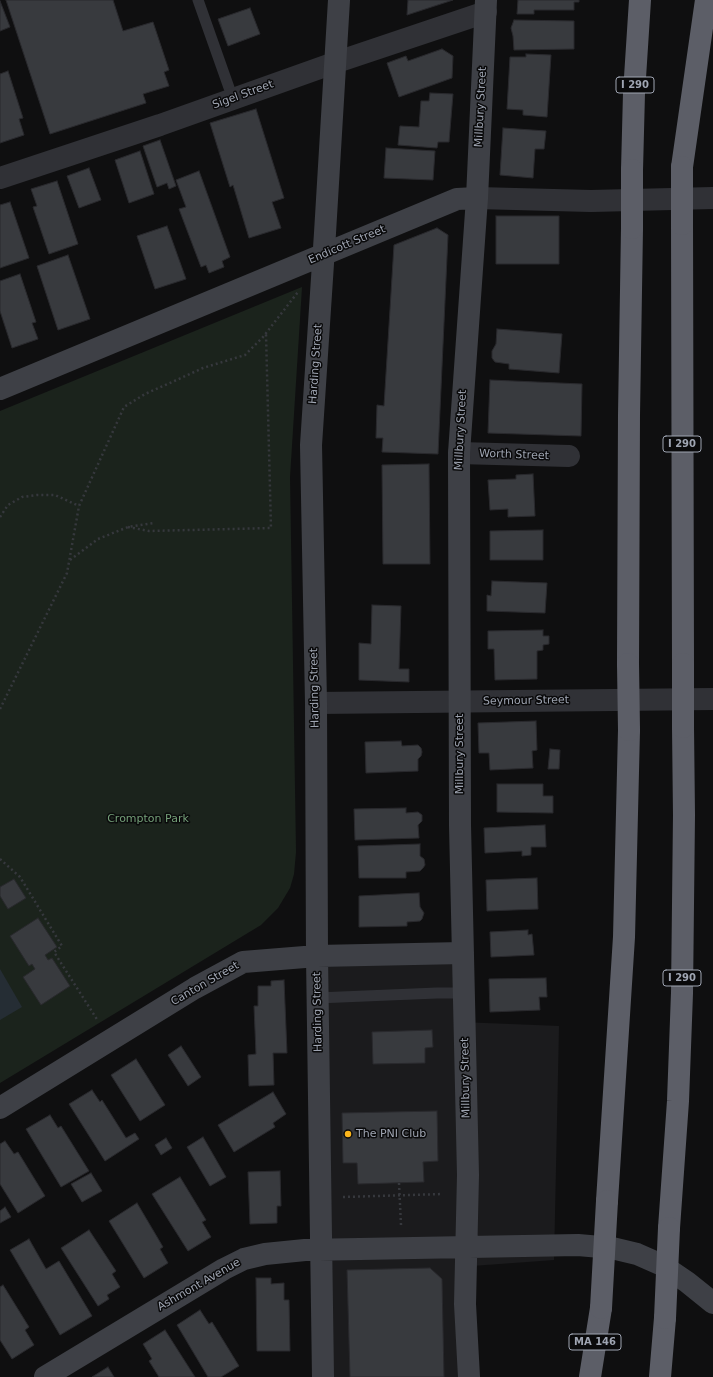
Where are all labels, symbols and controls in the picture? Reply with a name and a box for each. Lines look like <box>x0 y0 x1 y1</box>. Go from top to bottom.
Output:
street label: Millbury Street <box>472 66 490 148</box>
road number: I 290 <box>616 77 654 93</box>
street label: Sigel Street <box>211 78 275 112</box>
street label: Endicott Street <box>307 223 387 267</box>
street label: Harding Street <box>307 324 325 404</box>
street label: Millbury Street <box>452 389 470 471</box>
road number: I 290 <box>663 436 701 452</box>
street label: Worth Street <box>479 447 549 463</box>
street label: Harding Street <box>308 648 322 728</box>
street label: Seymour Street <box>483 694 569 708</box>
street label: Millbury Street <box>453 714 467 794</box>
park label: Crompton Park <box>107 812 189 826</box>
street label: Canton Street <box>169 959 241 1009</box>
road number: I 290 <box>663 970 701 986</box>
street label: Harding Street <box>311 972 325 1052</box>
street label: Millbury Street <box>459 1038 473 1118</box>
place label: The PNI Club <box>356 1127 426 1141</box>
marker: The PNI Club <box>343 1129 353 1139</box>
street label: Ashmont Avenue <box>155 1256 243 1314</box>
road number: MA 146 <box>569 1334 621 1350</box>

